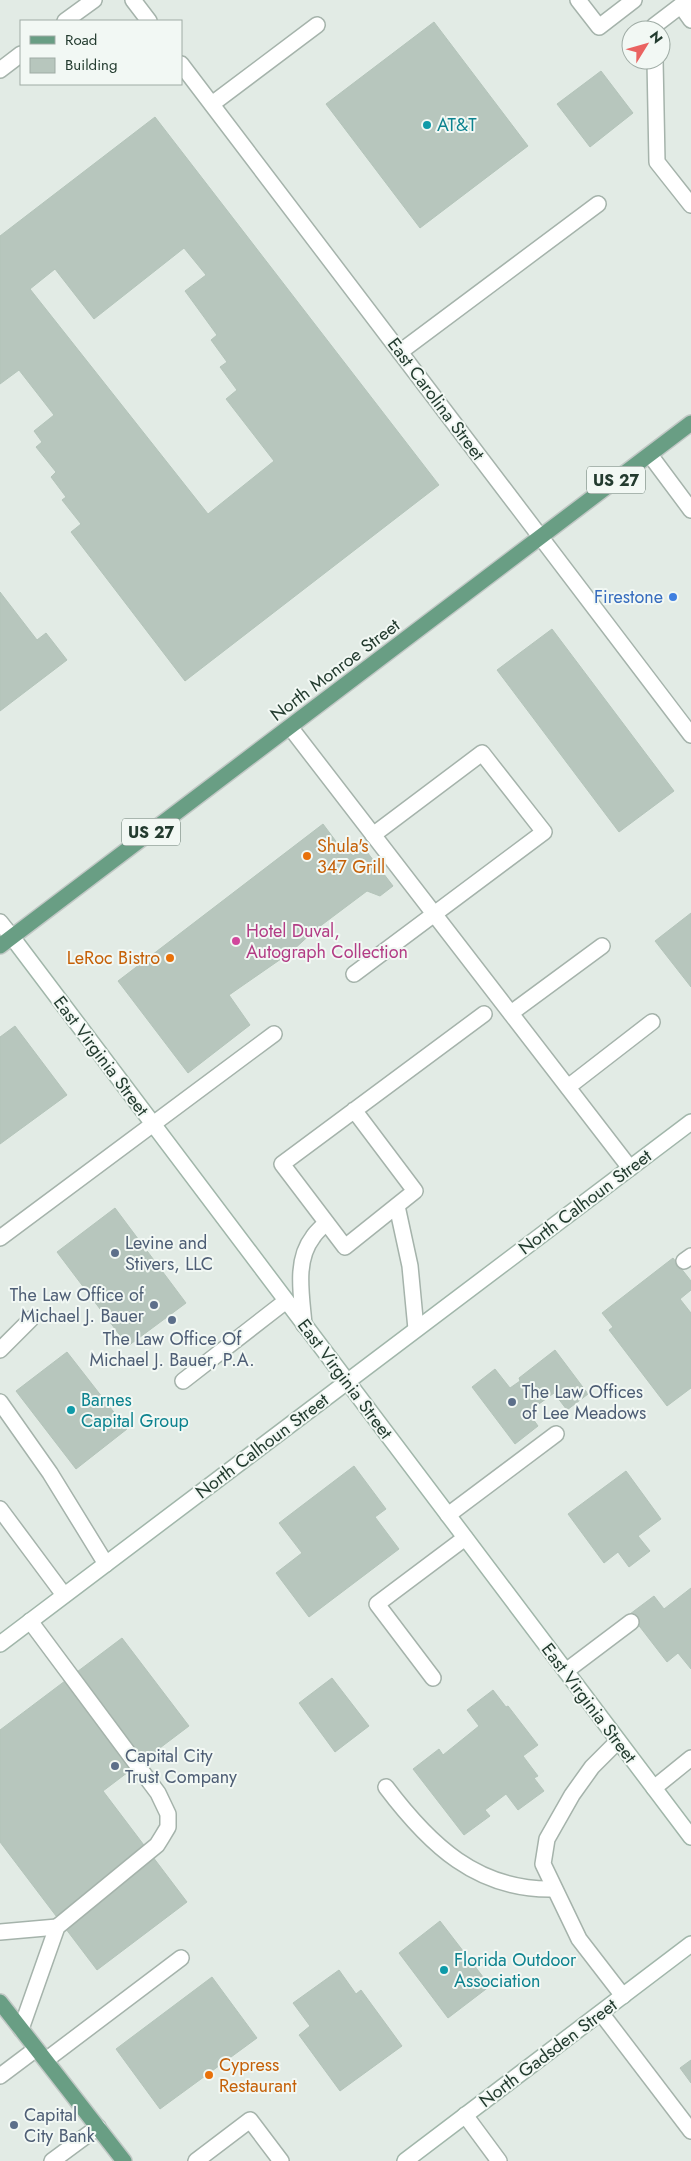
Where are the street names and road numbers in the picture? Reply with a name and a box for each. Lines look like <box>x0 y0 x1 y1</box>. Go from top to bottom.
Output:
street label: East Carolina Street <box>381 332 491 466</box>
road number: US 27 <box>587 466 645 494</box>
street label: North Monroe Street <box>265 612 406 727</box>
road number: US 27 <box>122 819 180 846</box>
street label: East Virginia Street <box>47 991 155 1122</box>
street label: North Calhoun Street <box>513 1143 658 1261</box>
street label: East Virginia Street <box>291 1314 399 1445</box>
street label: North Calhoun Street <box>190 1387 335 1505</box>
street label: East Virginia Street <box>535 1638 643 1769</box>
street label: North Gadsden Street <box>474 1992 623 2114</box>

